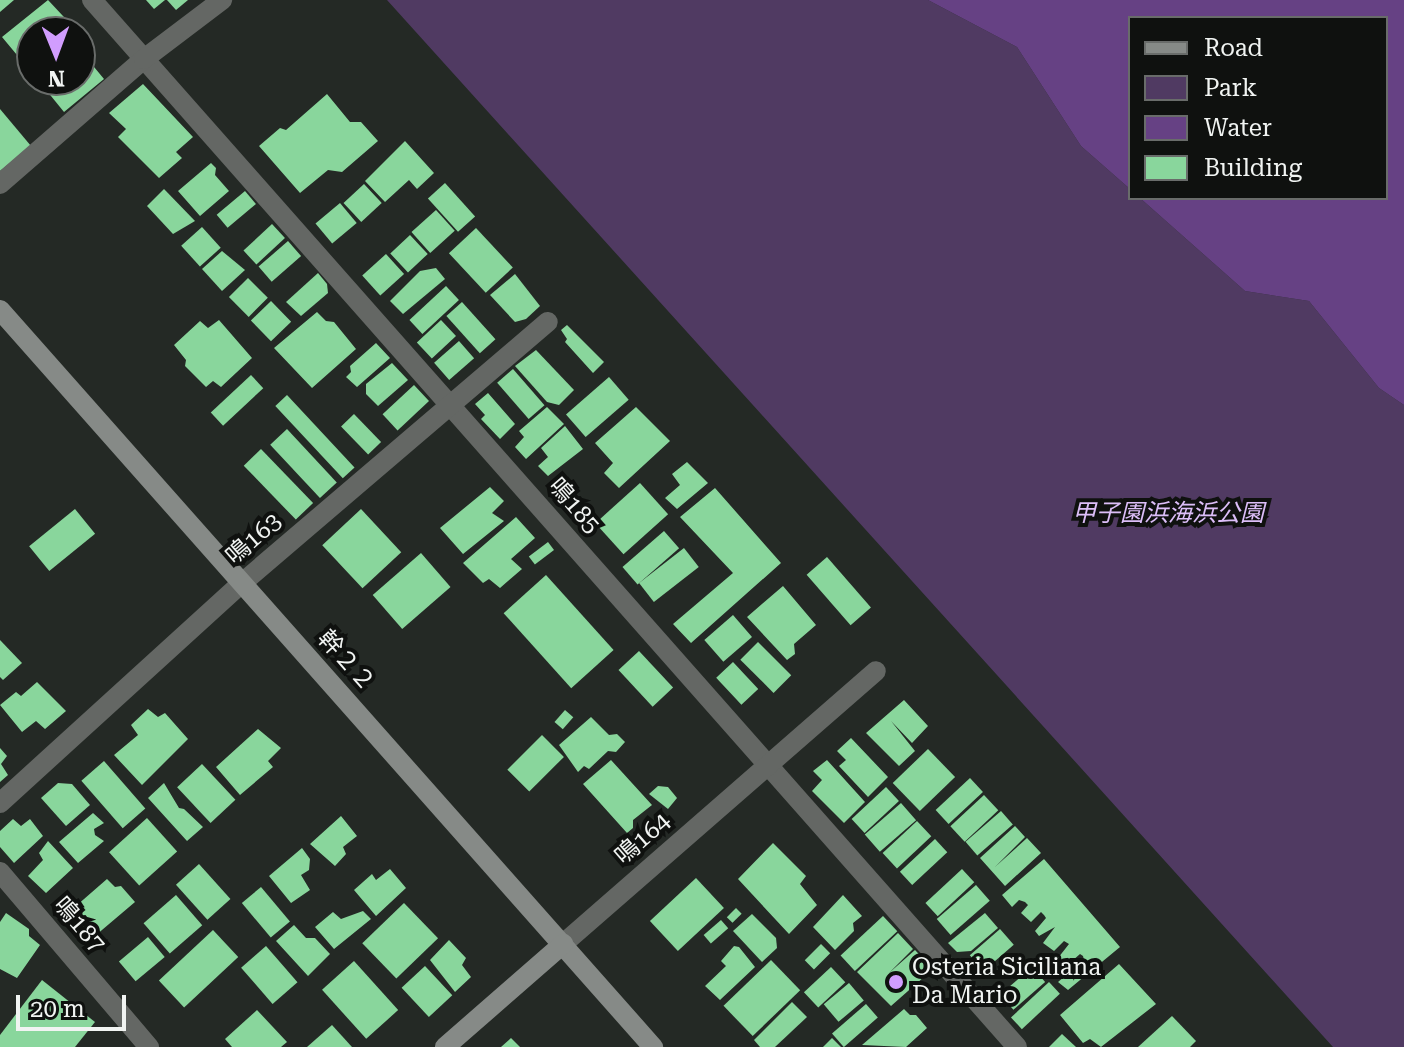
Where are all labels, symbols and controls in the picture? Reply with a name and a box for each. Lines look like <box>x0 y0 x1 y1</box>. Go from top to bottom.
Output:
north arrow <box>16 16 96 96</box>
legend <box>1128 16 1388 200</box>
text: Road <box>1204 34 1263 62</box>
text: N <box>48 66 65 91</box>
text: Park <box>1204 74 1257 102</box>
text: Water <box>1204 114 1272 142</box>
text: Building <box>1204 154 1302 182</box>
street label: 鳴185 <box>542 472 606 540</box>
park label: 甲子園浜海浜公園 <box>1072 500 1264 528</box>
street label: 鳴163 <box>220 507 288 571</box>
street label: 幹２２ <box>311 625 381 697</box>
street label: 鳴164 <box>609 807 677 871</box>
street label: 鳴187 <box>47 891 111 959</box>
place label: Osteria Siciliana Da Mario <box>912 954 1101 1010</box>
marker: Osteria Siciliana Da Mario <box>887 973 905 991</box>
scale bar <box>20 979 130 1029</box>
text: 20 m <box>30 995 85 1023</box>

